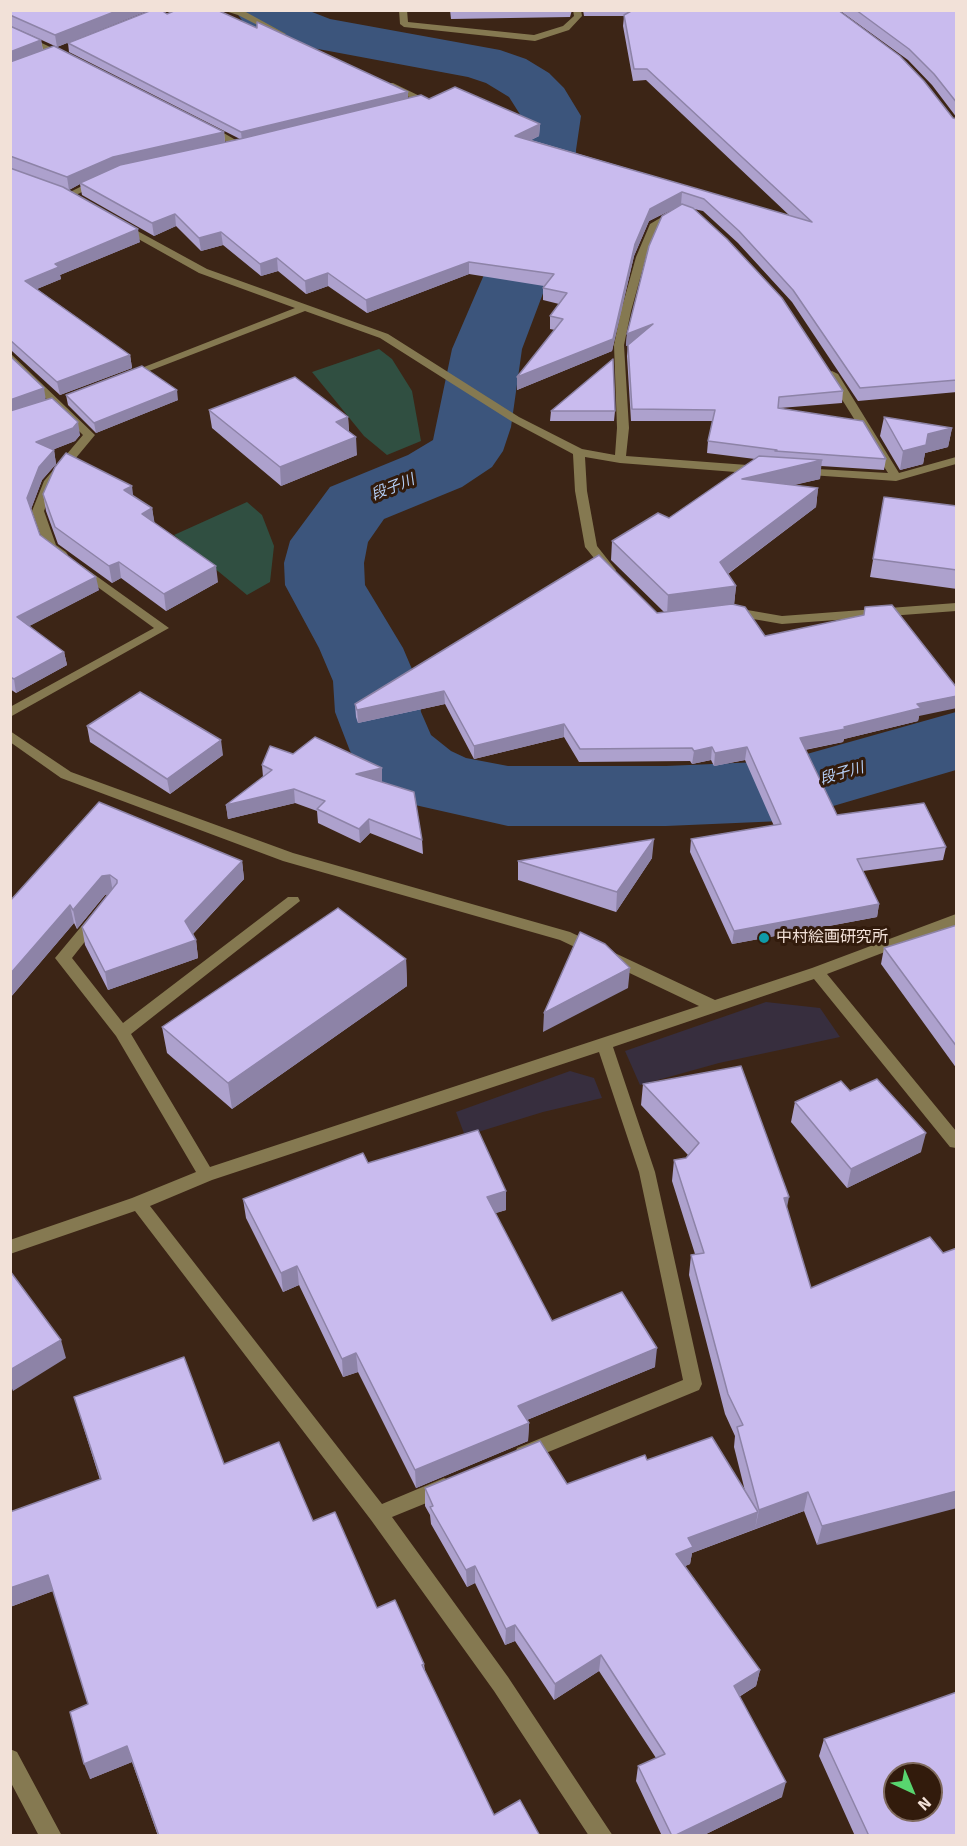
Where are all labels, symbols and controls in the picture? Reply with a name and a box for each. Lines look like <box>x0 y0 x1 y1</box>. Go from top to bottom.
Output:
water label: 段子川 <box>369 471 417 505</box>
water label: 段子川 <box>818 759 866 789</box>
place label: 中村絵画研究所 <box>776 928 888 948</box>
marker: 中村絵画研究所 <box>757 931 771 945</box>
north arrow <box>883 1762 943 1822</box>
text: N <box>913 1792 935 1815</box>

